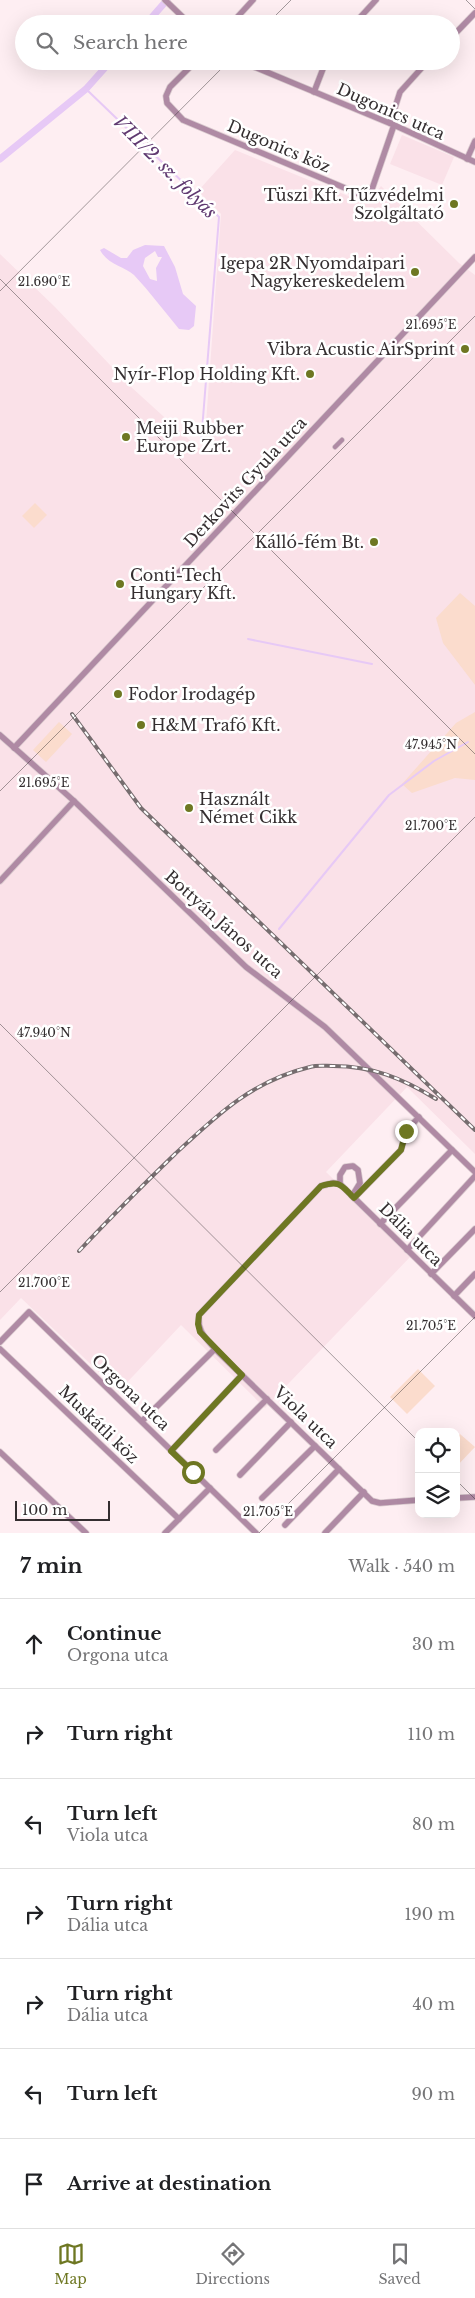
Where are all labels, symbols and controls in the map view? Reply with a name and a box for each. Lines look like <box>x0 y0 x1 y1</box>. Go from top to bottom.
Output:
search box <box>15 15 460 70</box>
icon: search <box>33 29 61 57</box>
text: Search here <box>73 31 188 54</box>
street label: Dugonics utca <box>334 78 448 144</box>
water label: VIII/2. sz. folyás <box>109 111 221 223</box>
street label: Dugonics köz <box>224 115 334 177</box>
place label: Tüszi Kft. Tűzvédelmi Szolgáltató <box>264 185 445 223</box>
marker: Tüszi Kft. Tűzvédelmi Szolgáltató <box>448 198 460 210</box>
place label: Igepa 2R Nyomdaipari Nagykereskedelem <box>220 253 406 291</box>
marker: Igepa 2R Nyomdaipari Nagykereskedelem <box>409 266 421 278</box>
text: 21.690°E <box>18 274 71 289</box>
text: 21.695°E <box>406 317 457 332</box>
place label: Vibra Acustic AirSprint <box>266 339 455 359</box>
marker: Vibra Acustic AirSprint <box>459 343 471 355</box>
place label: Nyír-Flop Holding Kft. <box>114 364 300 384</box>
marker: Nyír-Flop Holding Kft. <box>304 368 316 380</box>
street label: Derkovits Gyula utca <box>179 413 311 551</box>
place label: Meiji Rubber Europe Zrt. <box>136 418 244 456</box>
marker: Meiji Rubber Europe Zrt. <box>120 431 132 443</box>
place label: Kálló-fém Bt. <box>255 532 364 552</box>
marker: Kálló-fém Bt. <box>368 536 380 548</box>
place label: Conti-Tech Hungary Kft. <box>130 565 236 603</box>
marker: Conti-Tech Hungary Kft. <box>114 578 126 590</box>
place label: Fodor Irodagép <box>128 684 255 704</box>
marker: Fodor Irodagép <box>112 688 124 700</box>
place label: H&M Trafó Kft. <box>151 715 280 735</box>
marker: H&M Trafó Kft. <box>135 719 147 731</box>
text: 47.945°N <box>405 737 457 752</box>
text: 21.695°E <box>19 775 70 790</box>
place label: Használt Német Cikk <box>199 789 297 827</box>
marker: Használt Német Cikk <box>183 802 195 814</box>
text: 21.700°E <box>405 818 457 833</box>
street label: Bottyán János utca <box>161 866 287 982</box>
text: 47.940°N <box>17 1025 71 1040</box>
route end <box>395 1120 418 1143</box>
street label: Dália utca <box>375 1198 447 1270</box>
text: 21.700°E <box>18 1275 70 1290</box>
text: 21.705°E <box>406 1318 456 1333</box>
street label: Orgona utca <box>88 1350 174 1434</box>
street label: Muskátli köz <box>55 1381 143 1467</box>
street label: Viola utca <box>269 1381 342 1452</box>
map controls <box>415 1428 460 1518</box>
button: locate <box>415 1428 460 1473</box>
route start <box>182 1461 205 1484</box>
button: layers <box>415 1473 460 1518</box>
scale bar <box>15 1498 110 1521</box>
text: 100 m <box>22 1501 67 1519</box>
text: 21.705°E <box>243 1504 293 1519</box>
text: 7 min <box>20 1553 83 1579</box>
text: Walk · 540 m <box>349 1556 455 1576</box>
text: Continue <box>67 1622 162 1645</box>
icon: ahead <box>20 1630 48 1658</box>
text: 30 m <box>412 1634 455 1654</box>
text: Orgona utca <box>67 1645 168 1665</box>
icon: right <box>20 1720 48 1748</box>
text: Turn right <box>67 1722 173 1745</box>
text: 110 m <box>408 1724 455 1744</box>
text: Turn left <box>67 1802 158 1825</box>
icon: left <box>20 1810 48 1838</box>
text: 80 m <box>412 1814 455 1834</box>
text: Viola utca <box>67 1825 148 1845</box>
text: Turn right <box>67 1892 173 1915</box>
icon: right <box>20 1900 48 1928</box>
text: 190 m <box>404 1904 455 1924</box>
text: Dália utca <box>67 1915 148 1935</box>
text: Turn right <box>67 1982 173 2005</box>
icon: right <box>20 1990 48 2018</box>
text: 40 m <box>412 1994 455 2014</box>
text: Dália utca <box>67 2005 148 2025</box>
icon: left <box>20 2080 48 2108</box>
text: Turn left <box>67 2082 158 2105</box>
text: 90 m <box>412 2084 455 2104</box>
icon: arrive <box>20 2170 48 2198</box>
text: Arrive at destination <box>67 2172 271 2195</box>
tab: Map <box>54 2240 87 2288</box>
tab: Directions <box>195 2240 270 2288</box>
tab: Saved <box>378 2240 421 2288</box>

